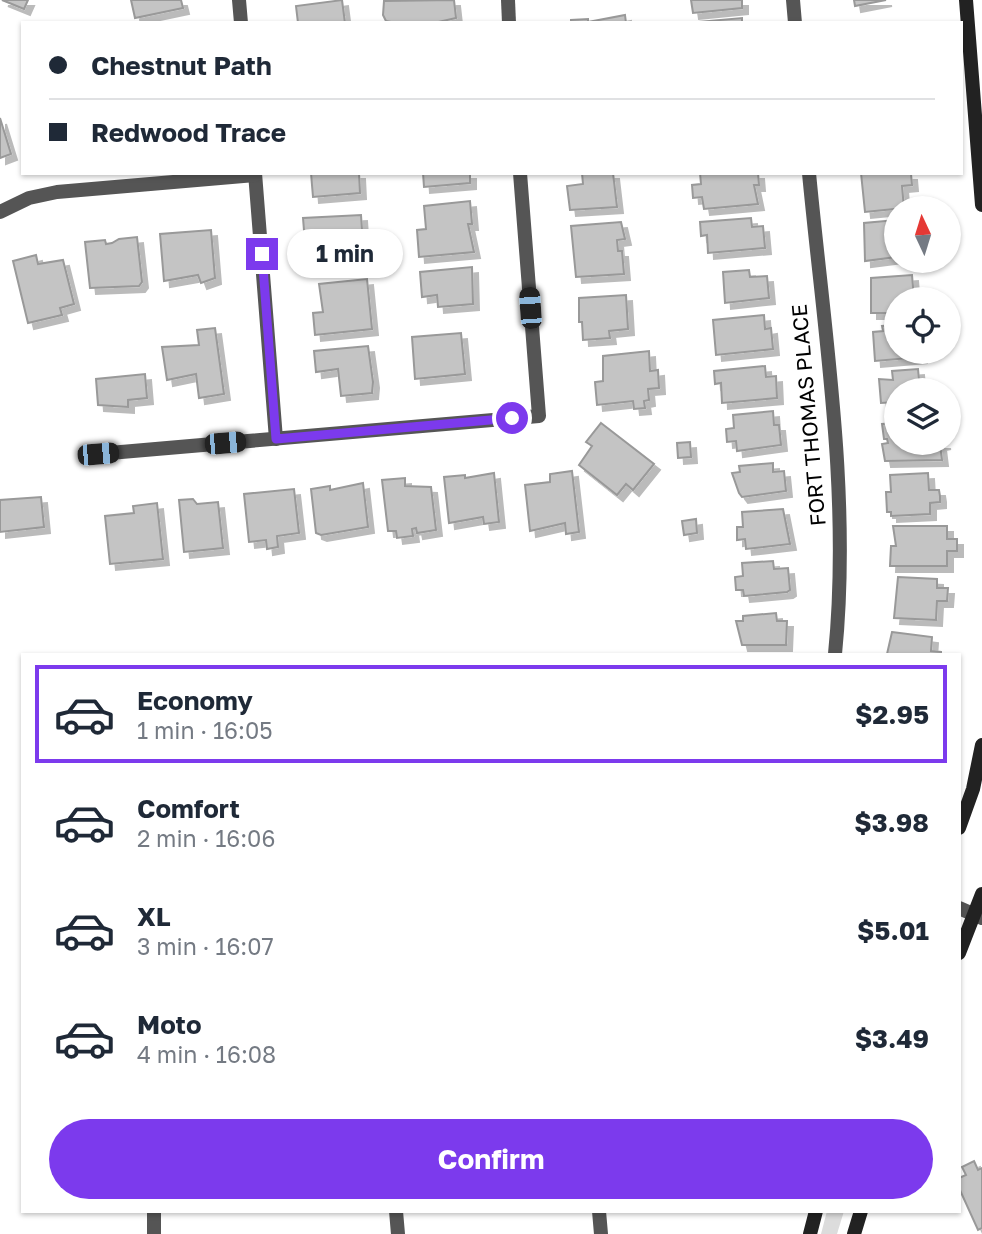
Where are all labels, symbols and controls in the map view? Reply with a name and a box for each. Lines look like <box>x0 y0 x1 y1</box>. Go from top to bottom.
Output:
text: Chestnut Path <box>91 50 272 81</box>
text: Redwood Trace <box>91 117 286 148</box>
north arrow <box>884 196 961 273</box>
map controls <box>884 196 961 455</box>
callout: 1 min <box>286 230 402 278</box>
route end <box>246 238 278 270</box>
text: 1 min <box>316 239 374 267</box>
car <box>519 286 542 330</box>
button: locate <box>884 287 961 364</box>
street label: FORT THOMAS PLACE <box>785 303 831 527</box>
button: layers <box>884 378 961 455</box>
route start <box>496 402 528 434</box>
car <box>204 431 247 455</box>
car <box>77 442 120 466</box>
icon: car <box>53 683 116 746</box>
text: Economy <box>137 685 253 716</box>
text: $2.95 <box>855 699 929 730</box>
text: 1 min · 16:05 <box>137 716 273 744</box>
icon: car <box>53 791 116 854</box>
text: Comfort <box>137 793 240 824</box>
text: $3.98 <box>854 807 929 838</box>
text: 2 min · 16:06 <box>137 824 275 852</box>
icon: car <box>53 899 116 962</box>
text: XL <box>137 901 171 932</box>
text: $5.01 <box>857 915 929 946</box>
text: 3 min · 16:07 <box>137 932 274 960</box>
icon: car <box>53 1007 116 1070</box>
text: Moto <box>137 1009 202 1040</box>
text: $3.49 <box>855 1023 929 1054</box>
text: 4 min · 16:08 <box>137 1040 276 1068</box>
button: Confirm <box>49 1119 933 1199</box>

